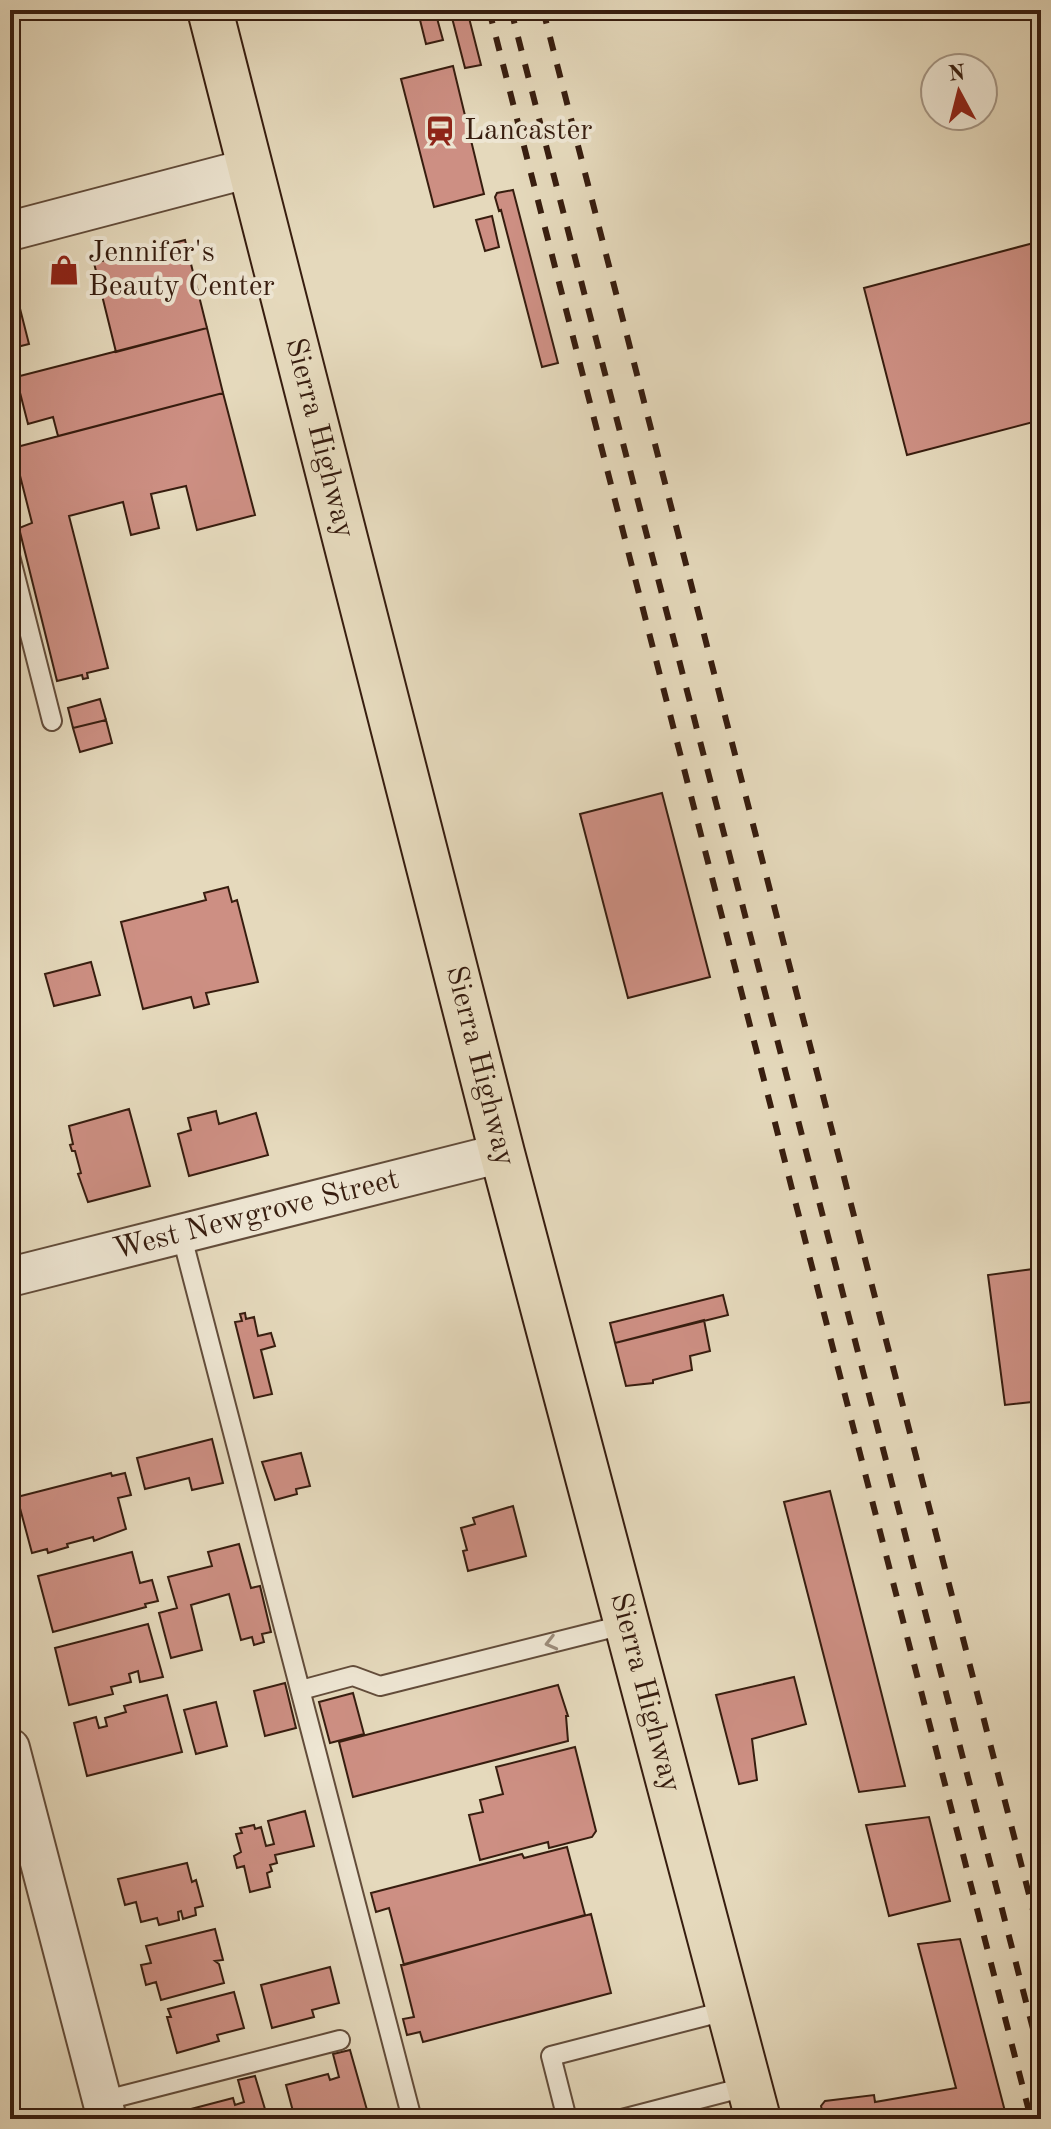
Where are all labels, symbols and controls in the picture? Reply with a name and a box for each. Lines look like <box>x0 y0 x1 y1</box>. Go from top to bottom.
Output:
north arrow <box>919 52 999 132</box>
text: N <box>947 62 967 86</box>
station icon: Lancaster <box>423 114 457 148</box>
place label: Lancaster <box>464 116 593 146</box>
place label: Jennifer's Beauty Center <box>88 238 275 302</box>
shop icon: Jennifer's Beauty Center <box>47 253 81 287</box>
street label: Sierra Highway <box>279 335 359 541</box>
street label: Sierra Highway <box>440 963 520 1169</box>
street label: West Newgrove Street <box>110 1165 402 1265</box>
street label: Sierra Highway <box>604 1590 686 1796</box>
one-way arrow <box>545 1634 559 1651</box>

